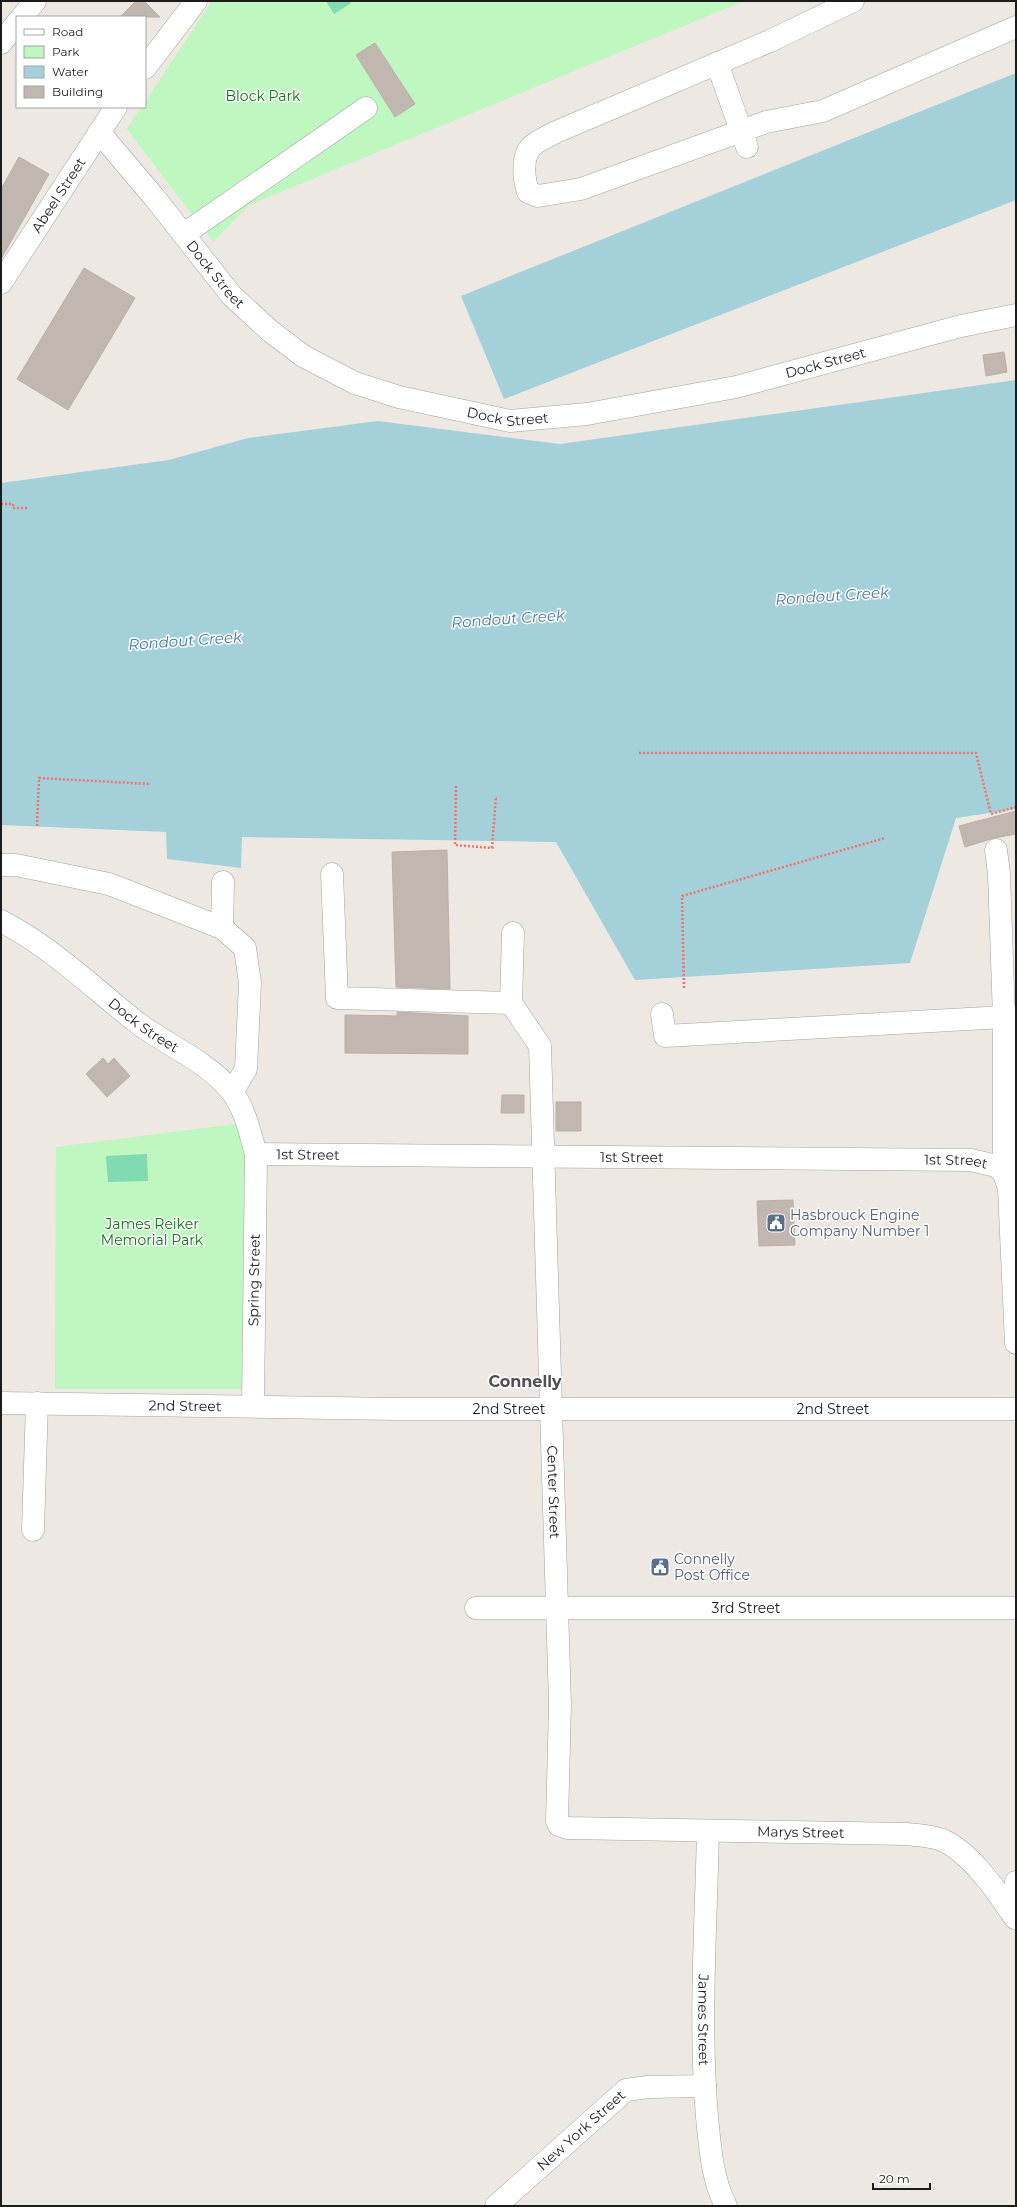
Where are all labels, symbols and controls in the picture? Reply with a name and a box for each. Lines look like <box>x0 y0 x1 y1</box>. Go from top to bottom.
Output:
legend <box>16 16 146 108</box>
text: Road <box>52 24 83 39</box>
text: Park <box>52 44 80 59</box>
text: Water <box>52 64 89 79</box>
text: Building <box>52 84 103 99</box>
park label: Block Park <box>226 87 301 105</box>
street label: Abeel Street <box>27 154 90 236</box>
street label: Dock Street <box>183 237 249 312</box>
street label: Dock Street <box>783 343 868 382</box>
street label: Dock Street <box>465 403 550 430</box>
water label: Rondout Creek <box>775 582 890 609</box>
water label: Rondout Creek <box>451 605 566 632</box>
water label: Rondout Creek <box>128 627 243 654</box>
street label: Dock Street <box>105 994 182 1056</box>
street label: 1st Street <box>276 1145 340 1164</box>
street label: 1st Street <box>600 1148 664 1166</box>
street label: 1st Street <box>924 1150 990 1173</box>
place label: Hasbrouck Engine Company Number 1 <box>790 1206 929 1240</box>
public building icon: Hasbrouck Engine Company Number 1 <box>765 1212 787 1234</box>
park label: James Reiker Memorial Park <box>101 1215 204 1249</box>
street label: Spring Street <box>244 1233 264 1326</box>
district label: Connelly <box>488 1372 562 1391</box>
street label: 2nd Street <box>148 1396 222 1415</box>
street label: 2nd Street <box>472 1400 546 1418</box>
street label: 2nd Street <box>796 1400 870 1418</box>
street label: Center Street <box>543 1445 564 1539</box>
place label: Connelly Post Office <box>674 1550 750 1584</box>
public building icon: Connelly Post Office <box>649 1556 671 1578</box>
street label: 3rd Street <box>712 1599 781 1617</box>
street label: Marys Street <box>757 1822 845 1842</box>
street label: James Street <box>694 1973 713 2066</box>
street label: New York Street <box>533 2086 629 2174</box>
scale bar <box>873 2165 930 2191</box>
text: 20 m <box>879 2171 910 2186</box>

